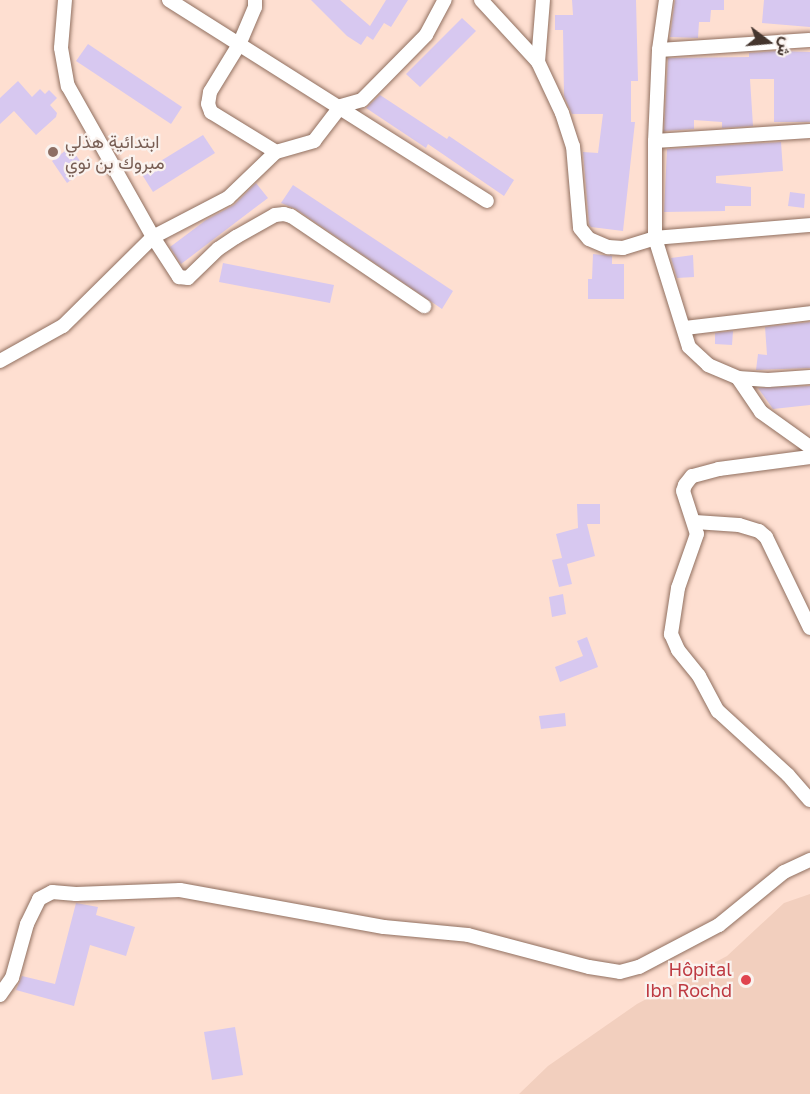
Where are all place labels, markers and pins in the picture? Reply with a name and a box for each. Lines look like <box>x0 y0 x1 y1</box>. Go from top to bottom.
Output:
place label: ابتدائية هذلي مبروك بن نوي <box>65 131 165 174</box>
marker: ابتدائية هذلي مبروك بن نوي <box>46 145 60 159</box>
place label: Hôpital Ibn Rochd <box>645 959 732 1002</box>
marker: Hôpital Ibn Rochd <box>737 971 755 989</box>

